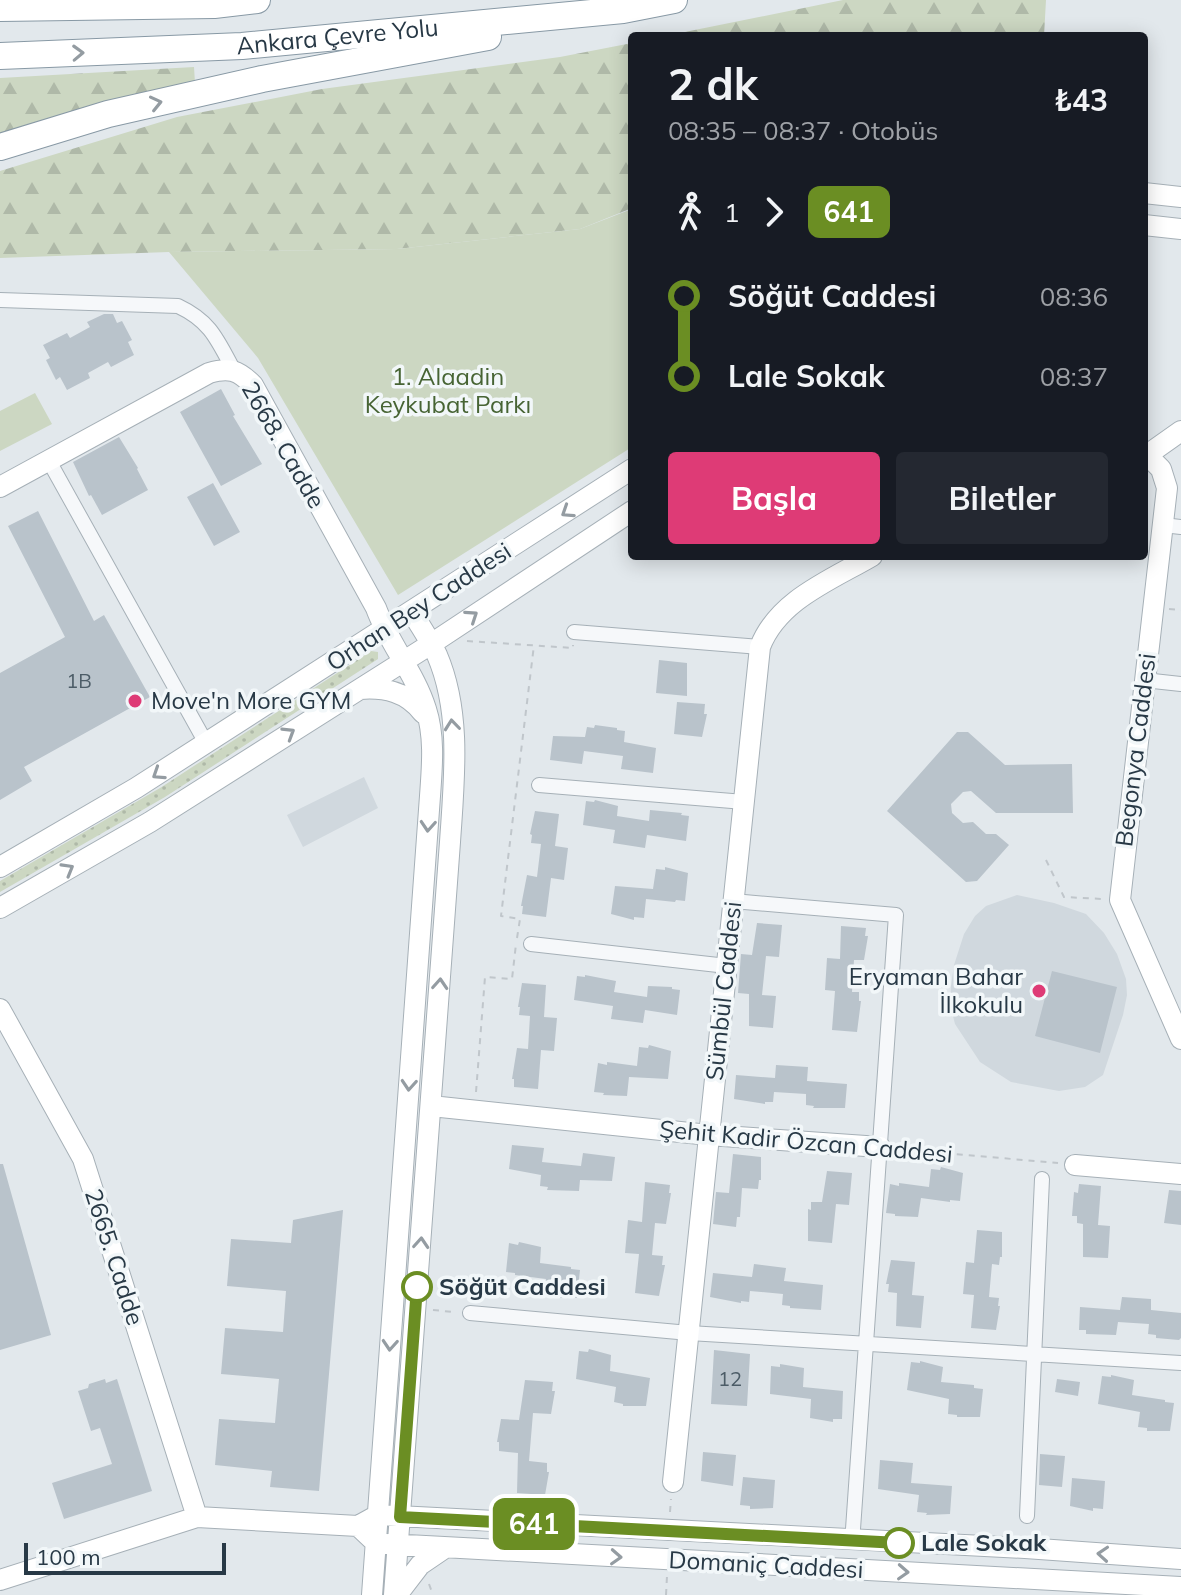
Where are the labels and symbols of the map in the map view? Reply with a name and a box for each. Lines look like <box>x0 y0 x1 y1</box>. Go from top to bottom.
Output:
street label: Ankara Çevre Yolu <box>235 12 440 60</box>
one-way arrow <box>72 44 85 61</box>
one-way arrow <box>148 96 162 113</box>
park label: 1. Alaadin Keykubat Parkı <box>365 361 531 419</box>
street label: 2668. Cadde <box>235 376 332 513</box>
one-way arrow <box>561 502 575 517</box>
street label: Orhan Bey Caddesi <box>320 535 516 677</box>
one-way arrow <box>464 611 478 626</box>
street label: Begonya Caddesi <box>1108 651 1162 848</box>
house number: 1B <box>66 668 92 693</box>
place label: Move'n More GYM <box>151 685 351 715</box>
marker: Move'n More GYM <box>126 692 144 710</box>
one-way arrow <box>443 718 460 731</box>
one-way arrow <box>281 728 295 743</box>
one-way arrow <box>152 765 167 780</box>
one-way arrow <box>420 820 437 833</box>
one-way arrow <box>59 863 74 879</box>
street label: Sümbül Caddesi <box>699 900 747 1082</box>
place label: Eryaman Bahar İlkokulu <box>849 961 1023 1019</box>
one-way arrow <box>431 977 448 990</box>
marker: Eryaman Bahar İlkokulu <box>1030 982 1048 1000</box>
one-way arrow <box>401 1079 418 1092</box>
street label: Şehit Kadir Özcan Caddesi <box>658 1113 954 1169</box>
street label: 2665. Cadde <box>79 1185 151 1329</box>
one-way arrow <box>412 1236 429 1249</box>
place label: Söğüt Caddesi <box>439 1271 606 1301</box>
marker: Söğüt Caddesi <box>402 1272 432 1302</box>
one-way arrow <box>382 1339 399 1352</box>
house number: 12 <box>718 1366 742 1391</box>
line badge: 641 <box>488 1498 580 1550</box>
place label: Lale Sokak <box>921 1527 1047 1557</box>
marker: Lale Sokak <box>884 1528 914 1558</box>
scale bar <box>24 1539 226 1575</box>
street label: Domaniç Caddesi <box>668 1544 864 1584</box>
one-way arrow <box>1096 1546 1109 1563</box>
one-way arrow <box>610 1548 623 1565</box>
one-way arrow <box>897 1563 910 1580</box>

